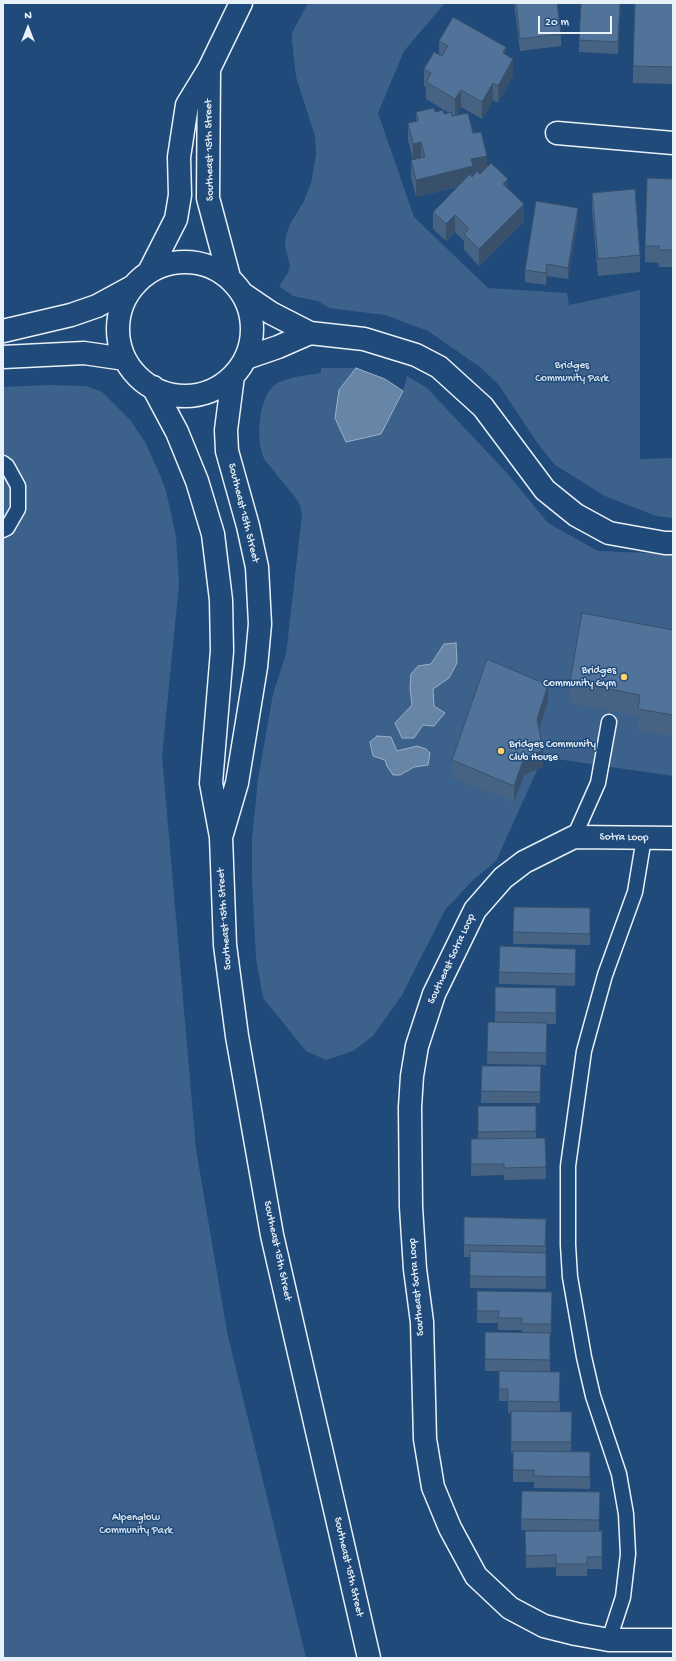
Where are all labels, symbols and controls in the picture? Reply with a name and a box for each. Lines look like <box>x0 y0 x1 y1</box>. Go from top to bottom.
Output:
north arrow <box>8 8 48 48</box>
scale bar <box>540 8 614 34</box>
text: N <box>24 10 32 22</box>
text: 20 m <box>545 16 569 30</box>
street label: Southeast 15th Street <box>203 99 217 201</box>
park label: Bridges Community Park <box>535 359 609 385</box>
street label: Southeast 15th Street <box>224 462 262 564</box>
place label: Bridges Community Gym <box>543 664 616 690</box>
marker: Bridges Community Gym <box>619 672 629 682</box>
place label: Bridges Community Club House <box>509 738 596 764</box>
marker: Bridges Community Club House <box>496 746 506 756</box>
street label: Sotra Loop <box>600 831 648 845</box>
street label: Southeast 15th Street <box>215 868 235 970</box>
street label: Southeast Sotra Loop <box>425 912 479 1006</box>
street label: Southeast 15th Street <box>260 1200 294 1302</box>
street label: Southeast Sotra Loop <box>406 1238 428 1336</box>
park label: Alpenglow Community Park <box>99 1511 173 1537</box>
street label: Southeast 15th Street <box>330 1516 366 1618</box>

